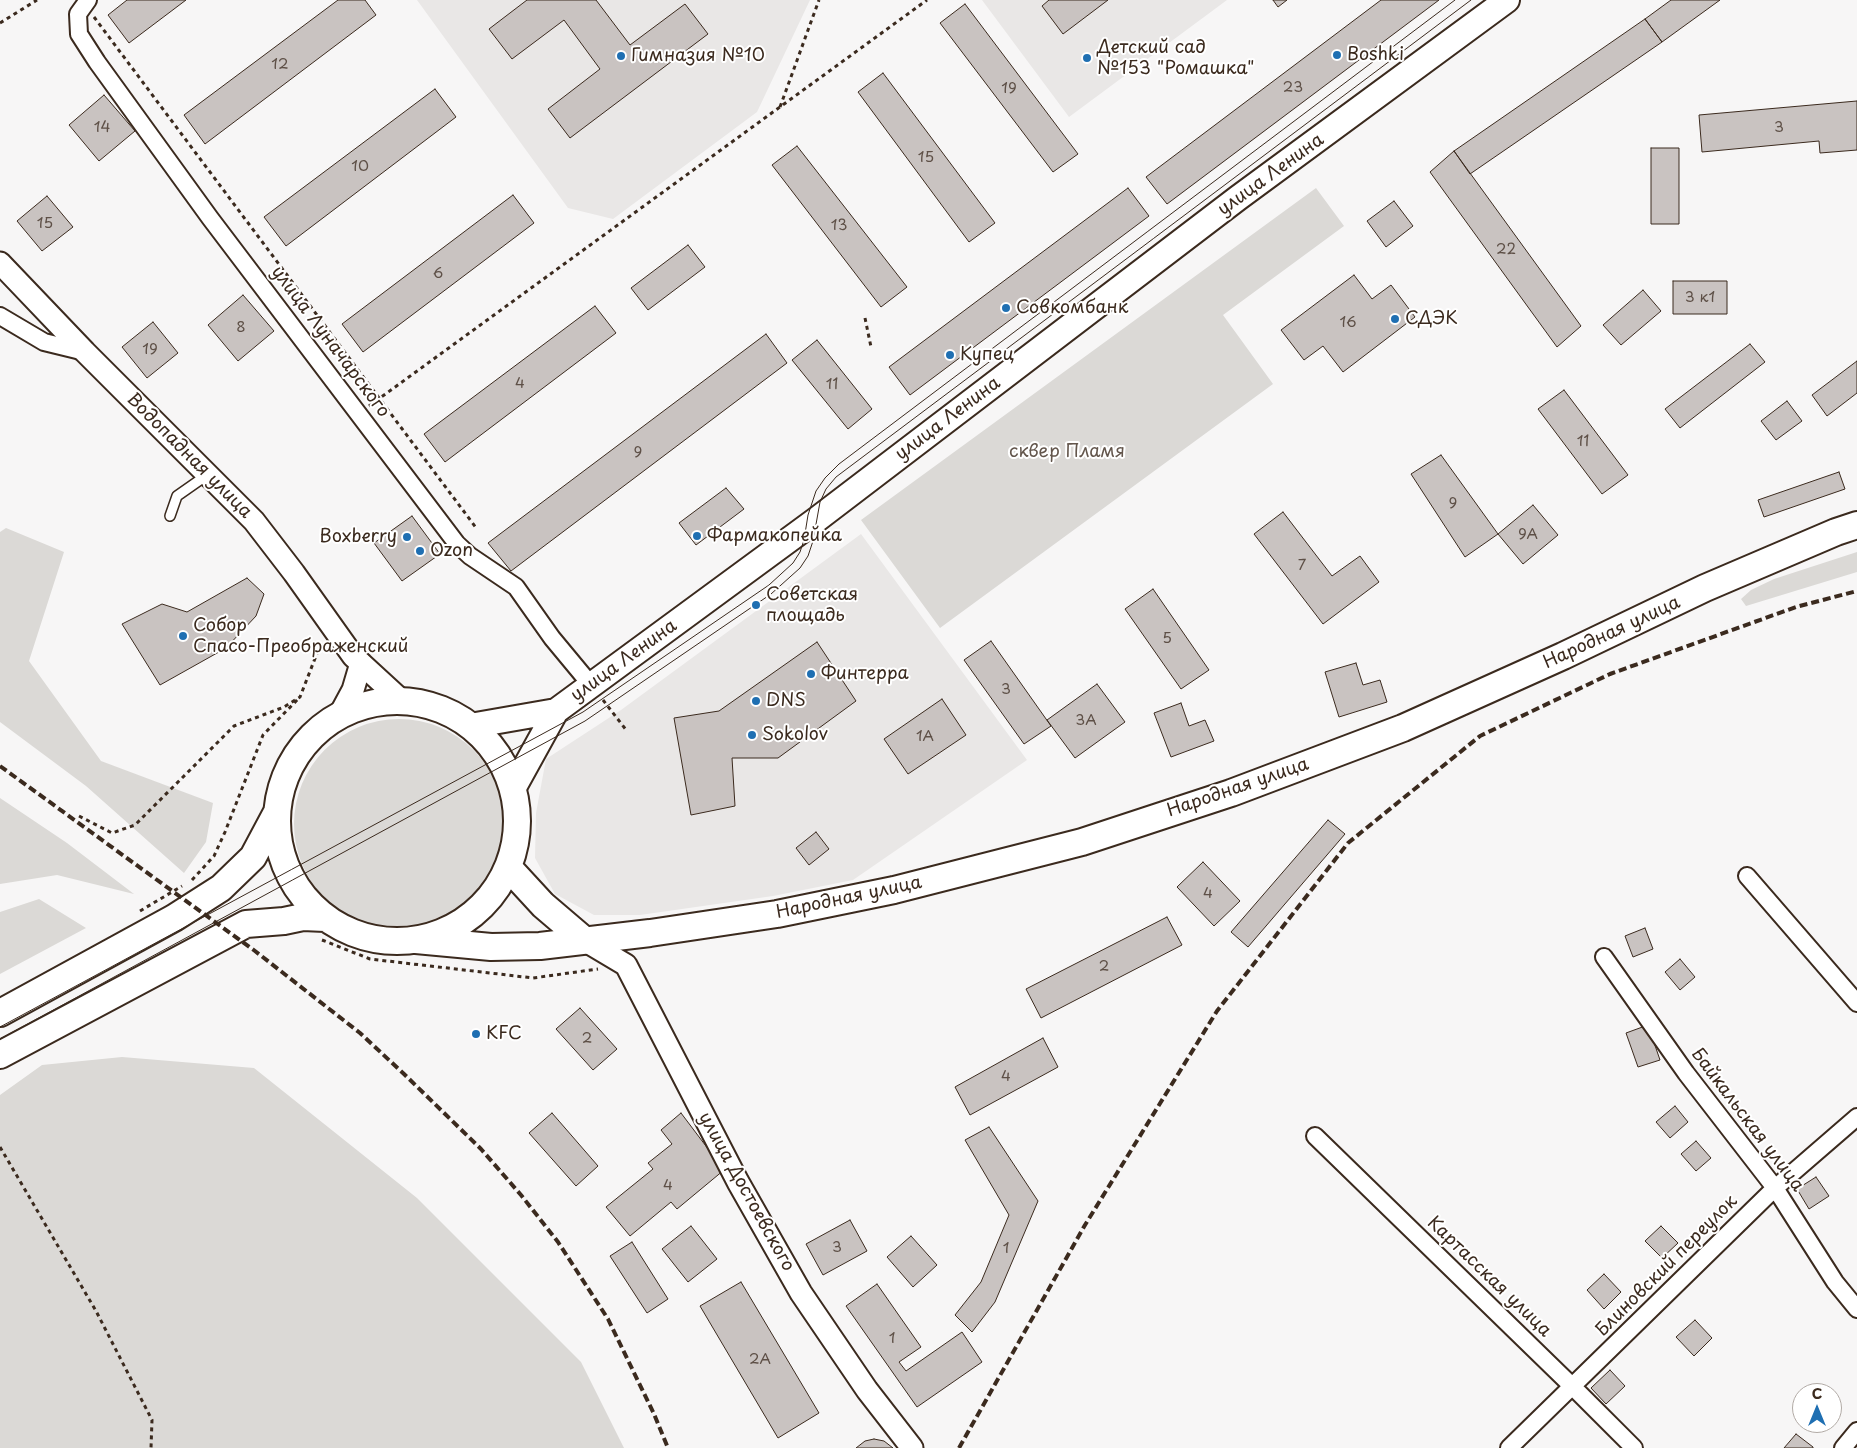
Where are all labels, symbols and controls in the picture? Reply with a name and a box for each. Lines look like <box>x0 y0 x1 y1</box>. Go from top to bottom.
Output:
place label: Детский сад №153 "Ромашка" <box>1097 37 1254 80</box>
place label: Boshki <box>1347 44 1404 66</box>
place label: Гимназия №10 <box>631 45 765 67</box>
marker: Boshki <box>1331 49 1343 61</box>
marker: Гимназия №10 <box>615 50 627 62</box>
marker: Детский сад №153 "Ромашка" <box>1081 52 1093 64</box>
house number: 12 <box>271 56 289 74</box>
house number: 23 <box>1283 79 1303 97</box>
house number: 19 <box>1001 80 1017 98</box>
house number: 14 <box>94 119 110 137</box>
house number: 3 <box>1774 119 1784 137</box>
street label: улица Ленина <box>1214 129 1328 221</box>
house number: 15 <box>918 149 934 167</box>
house number: 10 <box>351 158 369 176</box>
house number: 15 <box>37 215 53 233</box>
house number: 13 <box>831 217 847 235</box>
house number: 22 <box>1496 241 1516 259</box>
street label: улица Луначарского <box>266 262 394 422</box>
house number: 6 <box>433 265 443 283</box>
house number: 3 к1 <box>1685 289 1715 307</box>
place label: Совкомбанк <box>1016 297 1128 319</box>
marker: Совкомбанк <box>1000 302 1012 314</box>
place label: СДЭК <box>1405 308 1458 330</box>
marker: СДЭК <box>1389 313 1401 325</box>
house number: 16 <box>1339 314 1357 332</box>
house number: 8 <box>236 319 246 337</box>
house number: 19 <box>142 341 158 359</box>
place label: Купец <box>960 344 1014 366</box>
marker: Купец <box>944 349 956 361</box>
street label: улица Ленина <box>891 372 1005 466</box>
house number: 4 <box>515 375 525 393</box>
house number: 11 <box>826 376 838 394</box>
street label: Водопадная улица <box>122 389 256 523</box>
house number: 11 <box>1577 433 1589 451</box>
park label: сквер Пламя <box>1009 441 1125 463</box>
house number: 9 <box>634 444 642 462</box>
house number: 9 <box>1449 495 1457 513</box>
place label: Фармакопейка <box>707 525 842 547</box>
place label: Boxberry <box>319 526 397 548</box>
house number: 9А <box>1518 526 1538 544</box>
marker: Фармакопейка <box>691 530 703 542</box>
marker: Boxberry <box>401 531 413 543</box>
place label: Ozon <box>430 540 473 562</box>
marker: Ozon <box>414 545 426 557</box>
house number: 7 <box>1298 557 1306 575</box>
place label: Советская площадь <box>766 584 858 626</box>
street label: Народная улица <box>1540 592 1684 674</box>
marker: Советская площадь <box>750 599 762 611</box>
place label: Собор Спасо-Преображенский <box>193 615 408 658</box>
street label: улица Ленина <box>567 615 681 707</box>
marker: Собор Спасо-Преображенский <box>177 630 189 642</box>
house number: 5 <box>1162 630 1172 648</box>
place label: Финтерра <box>821 663 909 685</box>
marker: Финтерра <box>805 668 817 680</box>
house number: 3 <box>1001 681 1011 699</box>
place label: DNS <box>766 690 806 712</box>
marker: DNS <box>750 695 762 707</box>
house number: 3А <box>1075 712 1097 730</box>
place label: Sokolov <box>762 724 828 746</box>
house number: 1А <box>916 728 934 746</box>
marker: Sokolov <box>746 729 758 741</box>
street label: Народная улица <box>1164 754 1312 822</box>
street label: Народная улица <box>774 872 924 924</box>
house number: 4 <box>1203 885 1213 903</box>
house number: 2 <box>1099 958 1109 976</box>
place label: KFC <box>486 1023 522 1045</box>
marker: KFC <box>470 1028 482 1040</box>
house number: 2 <box>582 1030 592 1048</box>
street label: Байкальская улица <box>1686 1044 1808 1196</box>
house number: 4 <box>1001 1068 1011 1086</box>
street label: улица Достоевского <box>693 1109 799 1275</box>
house number: 4 <box>663 1177 673 1195</box>
street label: Блиновский переулок <box>1592 1191 1742 1341</box>
street label: Картасская улица <box>1423 1212 1555 1342</box>
house number: 3 <box>832 1239 842 1257</box>
house number: 1 <box>1003 1240 1009 1258</box>
house number: 1 <box>889 1330 895 1348</box>
house number: 2А <box>749 1351 771 1369</box>
north arrow <box>1792 1383 1842 1433</box>
text: С <box>1812 1383 1822 1404</box>

